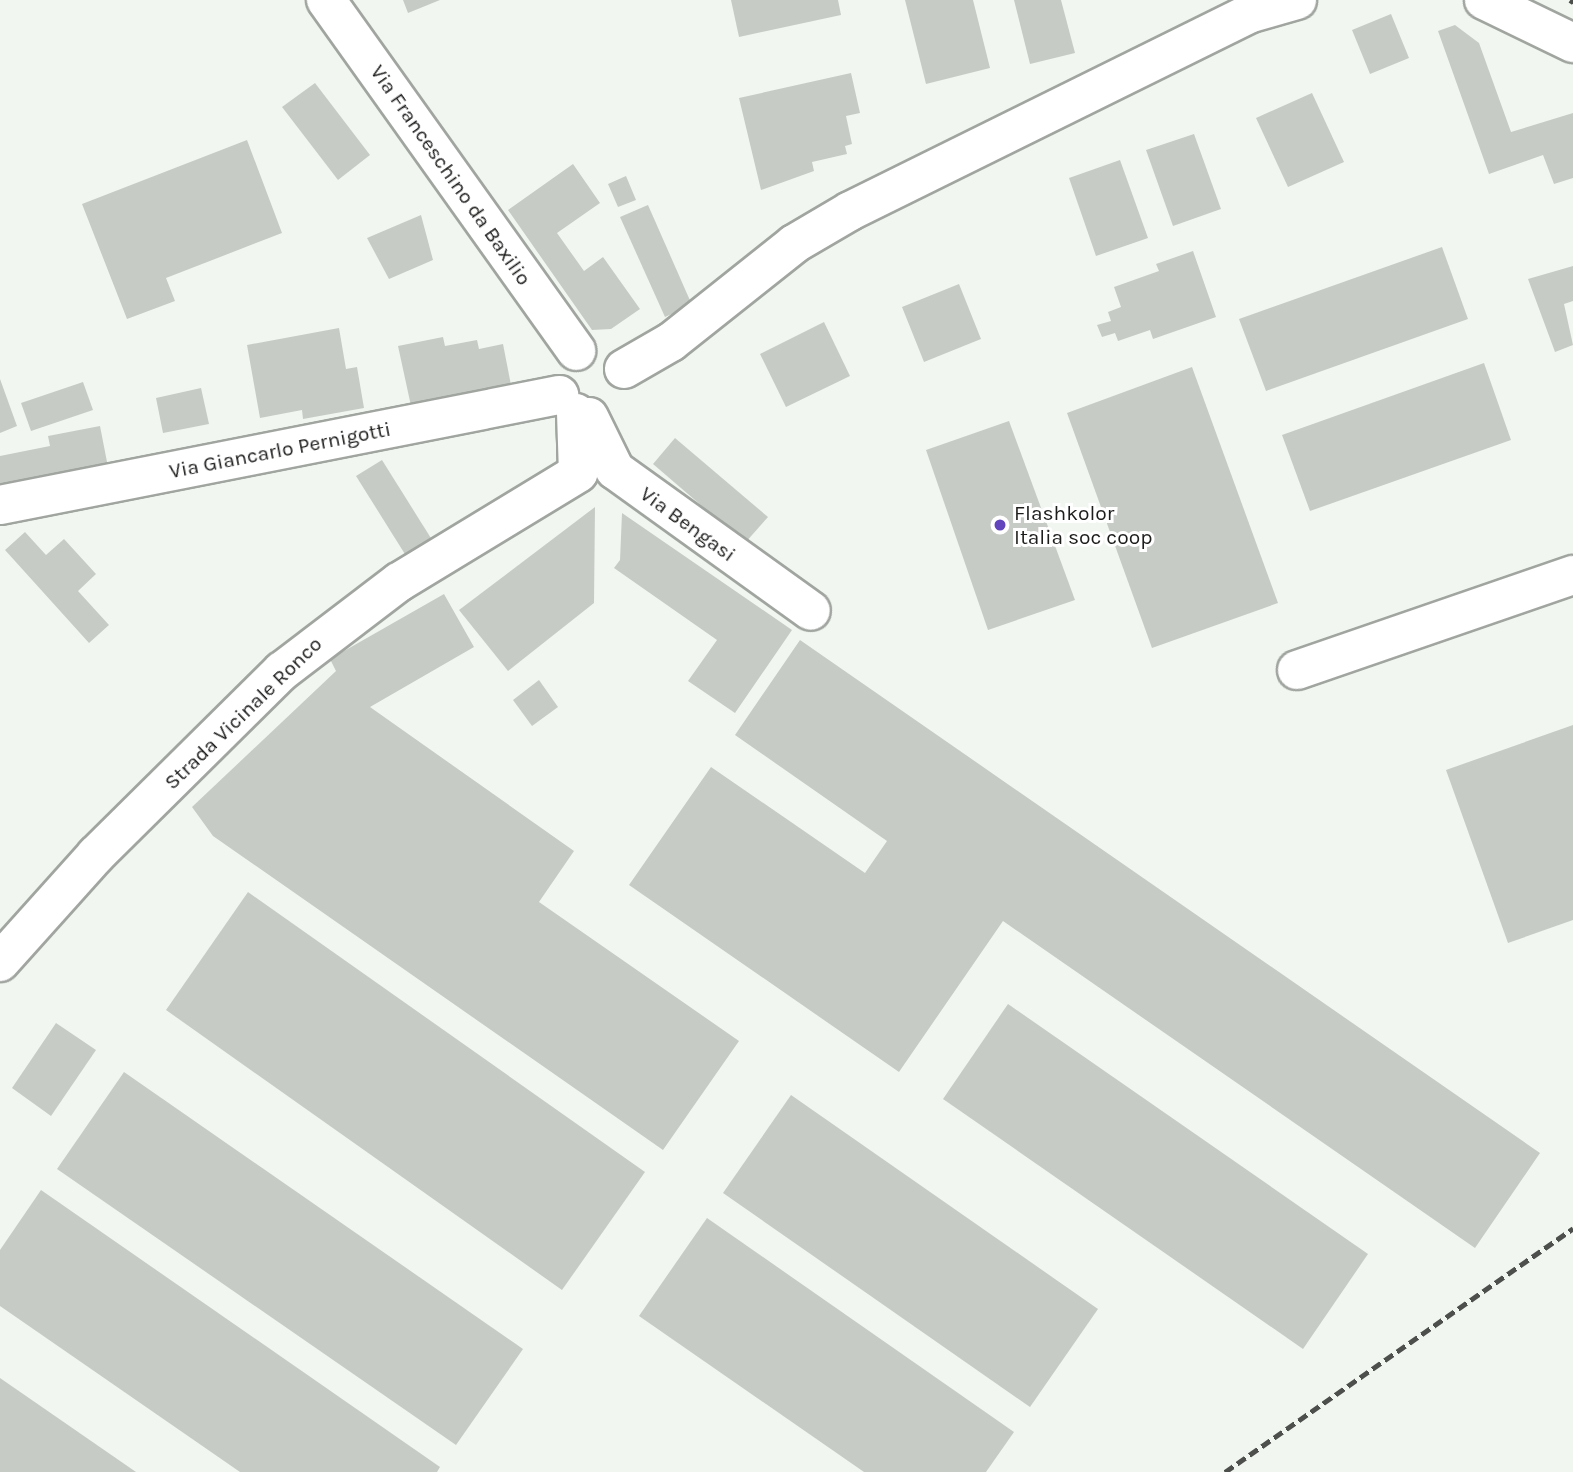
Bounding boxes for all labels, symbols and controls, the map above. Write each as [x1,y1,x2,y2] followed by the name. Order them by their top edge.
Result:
[365,60,537,290] street label: Via Franceschino da Baxilio
[167,416,393,484] street label: Via Giancarlo Pernigotti
[635,481,741,567] street label: Via Bengasi
[1014,500,1152,550] place label: Flashkolor Italia soc coop
[992,517,1008,533] marker: Flashkolor Italia soc coop
[159,631,327,795] street label: Strada Vicinale Ronco

